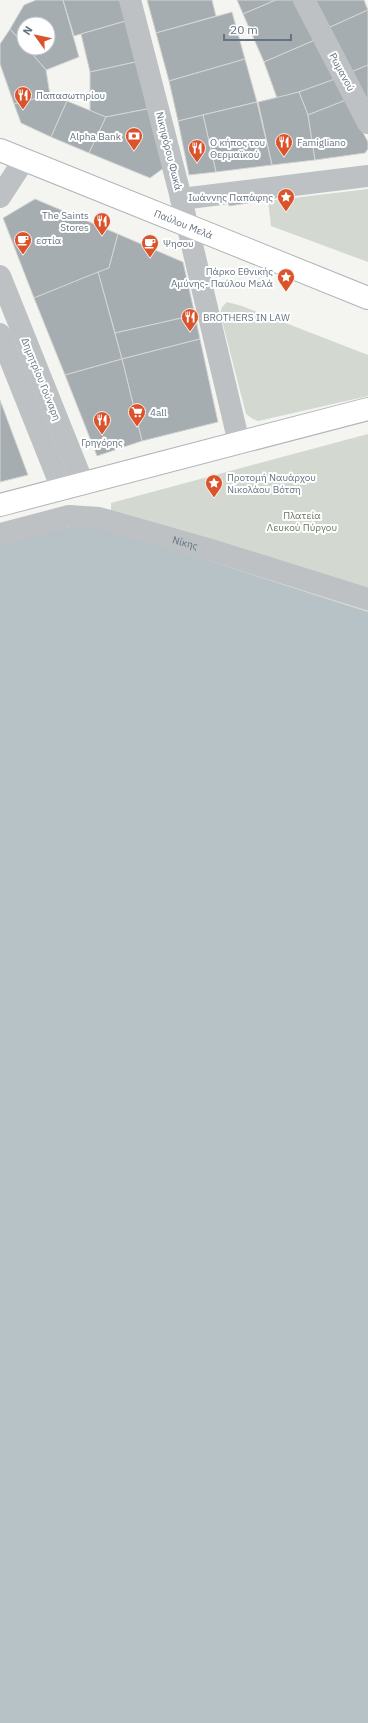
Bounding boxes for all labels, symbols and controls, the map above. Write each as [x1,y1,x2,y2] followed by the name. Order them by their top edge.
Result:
[16,16,56,56] north arrow
[224,16,291,42] scale bar
[230,22,258,37] text: 20 m
[20,23,36,38] text: N
[326,51,358,93] street label: Ρωμανού
[13,85,33,110] restaurant icon: Παπασωτηρίου
[36,89,105,102] place label: Παπασωτηρίου
[153,110,185,192] street label: Νικηφόρου Φωκά
[124,126,144,151] bank icon: Alpha Bank
[70,130,122,143] place label: Alpha Bank
[274,132,294,157] restaurant icon: Famigliano
[210,136,265,161] place label: Ο κήπος του Θερμαϊκού
[297,136,346,149] place label: Famigliano
[187,138,207,163] restaurant icon: Ο κήπος του Θερμαϊκού
[276,187,296,212] place icon: Ιωάννης Παπάφης
[188,191,273,204] place label: Ιωάννης Παπάφης
[152,206,216,242] street label: Παύλου Μελά
[42,209,89,234] place label: The Saints Stores
[92,211,112,236] restaurant icon: The Saints Stores
[13,230,33,255] cafe icon: εστία
[140,233,160,258] cafe icon: Ψησου
[36,234,62,247] place label: εστία
[163,237,194,250] place label: Ψησου
[171,265,274,290] place label: Πάρκο Εθνικής Αμύνης- Παύλου Μελά
[276,267,296,292] place icon: Πάρκο Εθνικής Αμύνης- Παύλου Μελά
[180,307,200,332] restaurant icon: BROTHERS IN LAW
[203,311,290,324] place label: BROTHERS IN LAW
[18,336,64,422] street label: Δημητρίου Γούναρη
[127,402,147,427] supermarket icon: 4all
[150,406,167,419] place label: 4all
[92,410,112,435] restaurant icon: Γρηγόρης
[81,436,123,449] place label: Γρηγόρης
[227,471,316,496] place label: Προτομή Ναυάρχου Νικολάου Βότση
[204,473,224,498] place icon: Προτομή Ναυάρχου Νικολάου Βότση
[267,509,337,534] park label: Πλατεία Λευκού Πύργου
[171,533,200,552] street label: Νίκης

